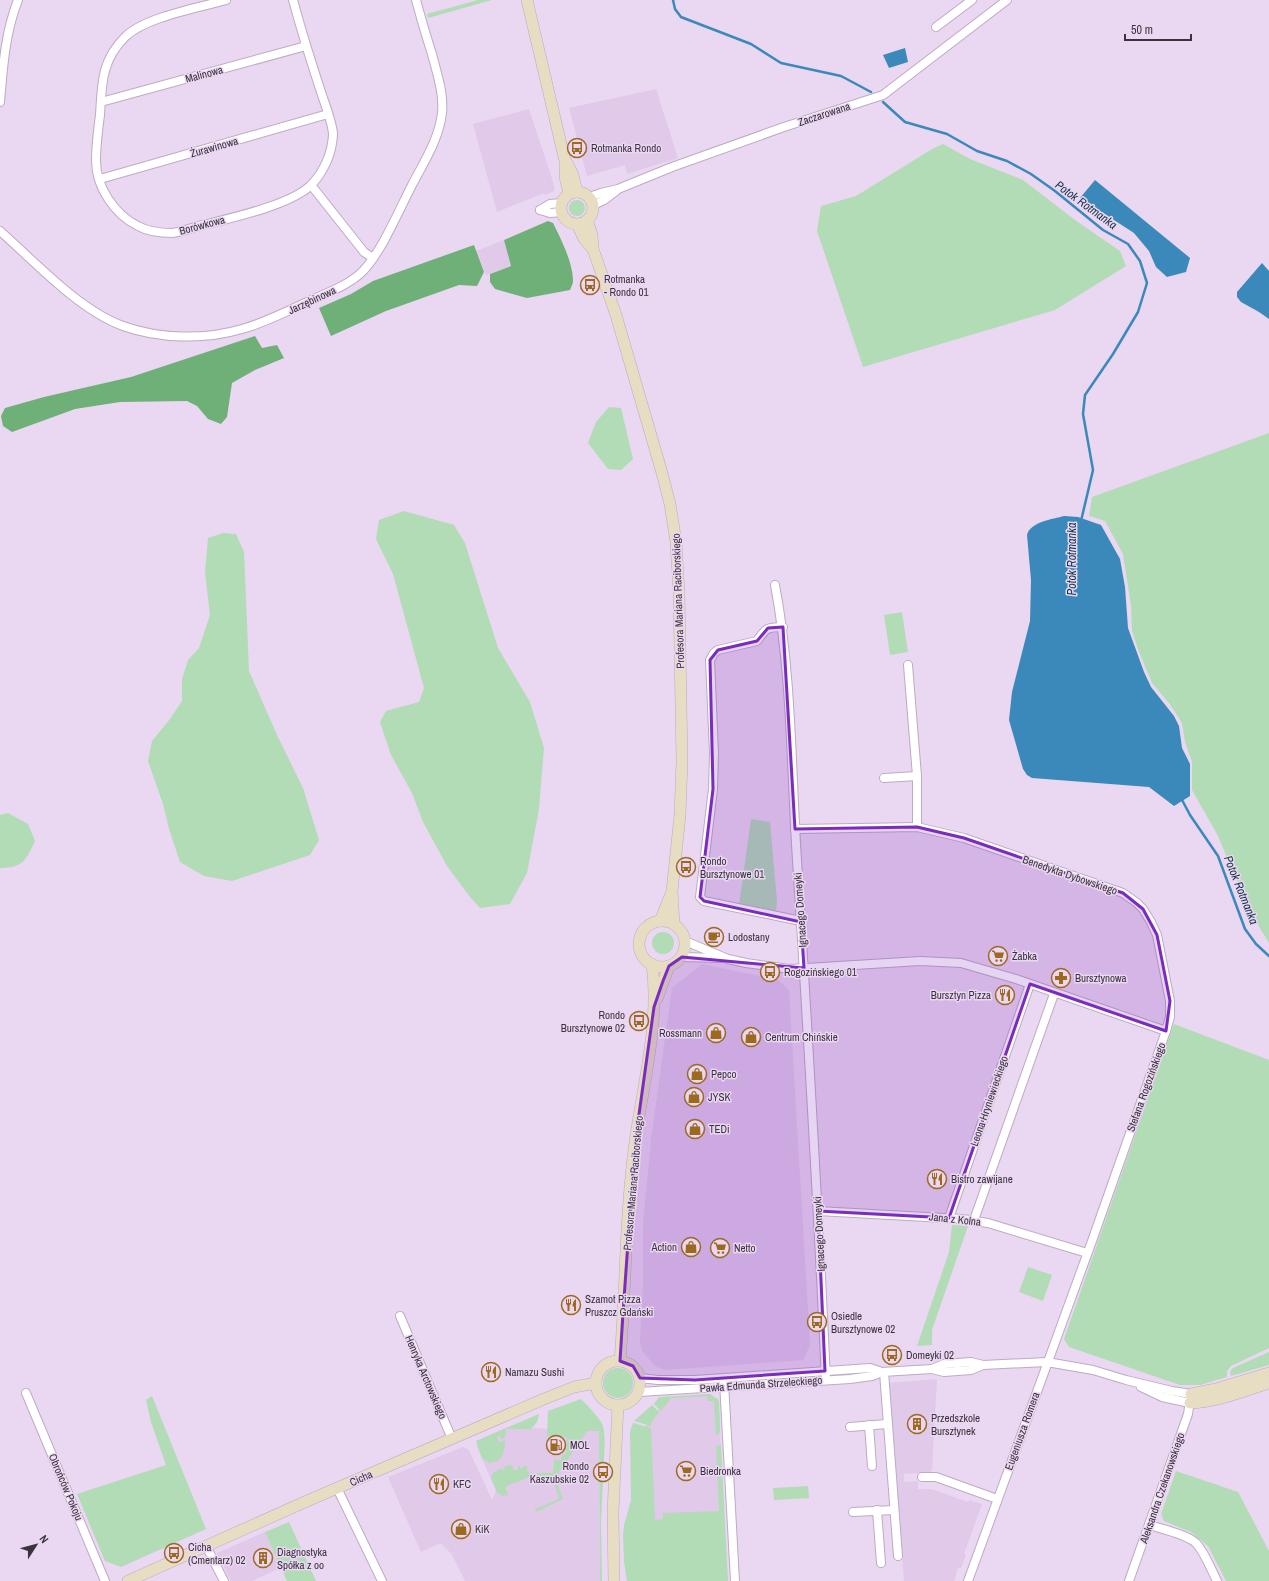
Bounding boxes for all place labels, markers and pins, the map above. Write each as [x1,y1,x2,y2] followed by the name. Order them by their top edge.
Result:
[566,137,588,159] bus stop icon: Rotmanka Rondo
[591,141,661,155] place label: Rotmanka Rondo
[604,272,649,299] place label: Rotmanka - Rondo 01
[579,274,601,296] bus stop icon: Rotmanka - Rondo 01
[700,854,764,881] place label: Rondo Bursztynowe 01
[675,856,697,878] bus stop icon: Rondo Bursztynowe 01
[703,926,725,948] cafe icon: Lodostany
[728,930,770,944] place label: Lodostany
[987,945,1009,967] supermarket icon: Żabka
[1012,949,1037,963] place label: Żabka
[759,961,781,983] bus stop icon: Rogozińskiego 01
[784,965,857,979] place label: Rogozińskiego 01
[1050,967,1072,989] pharmacy icon: Bursztynowa
[1075,971,1127,985] place label: Bursztynowa
[994,984,1016,1006] restaurant icon: Bursztyn Pizza
[931,988,991,1002] place label: Bursztyn Pizza
[561,1008,625,1035] place label: Rondo Bursztynowe 02
[628,1010,650,1032] bus stop icon: Rondo Bursztynowe 02
[705,1022,727,1044] shop icon: Rossmann
[659,1026,702,1040] place label: Rossmann
[740,1026,762,1048] shop icon: Centrum Chińskie
[765,1030,838,1044] place label: Centrum Chińskie
[686,1063,708,1085] shop icon: Pepco
[711,1067,737,1081] place label: Pepco
[683,1086,705,1108] shop icon: JYSK
[708,1090,731,1104] place label: JYSK
[684,1118,706,1140] shop icon: TEDi
[709,1122,730,1136] place label: TEDi
[926,1168,948,1190] restaurant icon: Bistro zawijane
[951,1172,1013,1186] place label: Bistro zawijane
[680,1236,702,1258] shop icon: Action
[709,1237,731,1259] supermarket icon: Netto
[650,1240,677,1254] place label: Action
[734,1241,756,1255] place label: Netto
[585,1292,653,1319] place label: Szamot Pizza Pruszcz Gdański
[560,1294,582,1316] restaurant icon: Szamot Pizza Pruszcz Gdański
[831,1309,895,1336] place label: Osiedle Bursztynowe 02
[806,1311,828,1333] bus stop icon: Osiedle Bursztynowe 02
[881,1344,903,1366] bus stop icon: Domeyki 02
[906,1348,954,1362] place label: Domeyki 02
[480,1361,502,1383] restaurant icon: Namazu Sushi
[505,1365,564,1379] place label: Namazu Sushi
[931,1411,980,1438] place label: Przedszkole Bursztynek
[906,1413,928,1435] building icon: Przedszkole Bursztynek
[545,1434,567,1456] fuel station icon: MOL
[570,1438,590,1452] place label: MOL
[530,1459,589,1486] place label: Rondo Kaszubskie 02
[675,1460,697,1482] supermarket icon: Biedronka
[592,1461,614,1483] bus stop icon: Rondo Kaszubskie 02
[700,1464,741,1478] place label: Biedronka
[428,1473,450,1495] restaurant icon: KFC
[453,1477,472,1491] place label: KFC
[450,1518,472,1540] shop icon: KiK
[475,1522,490,1536] place label: KiK
[188,1540,246,1567] place label: Cicha (Cmentarz) 02
[163,1542,185,1564] bus stop icon: Cicha (Cmentarz) 02
[277,1545,327,1572] place label: Diagnostyka Spółka z oo
[252,1547,274,1569] building icon: Diagnostyka Spółka z oo

